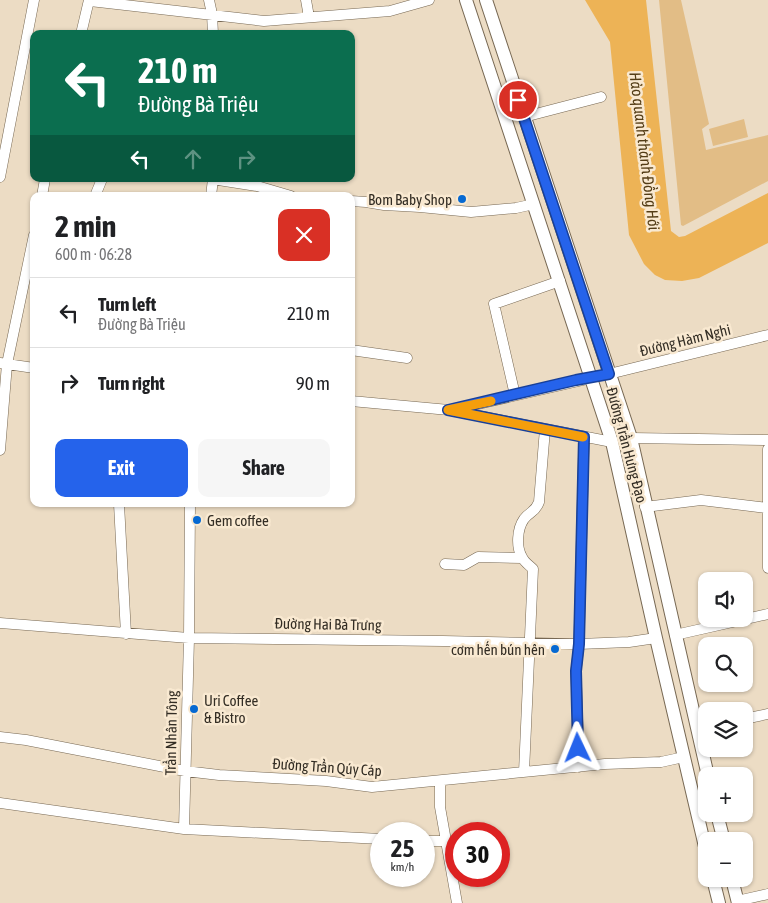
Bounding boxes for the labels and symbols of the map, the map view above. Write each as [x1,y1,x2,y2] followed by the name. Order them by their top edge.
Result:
[625,71,665,231] water label: Hào quanh thành Đồng Hới
[497,79,539,121] pin
[368,191,452,208] place label: Bom Baby Shop
[456,193,468,205] marker: Bom Baby Shop
[638,320,732,360] street label: Đường Hàm Nghi
[603,385,651,505] street label: Đường Trần Hưng Đạo
[207,512,269,529] place label: Gem coffee
[191,514,203,526] marker: Gem coffee
[274,615,382,633] street label: Đường Hai Bà Trưng
[451,641,545,658] place label: cơm hến bún hên
[549,643,561,655] marker: cơm hến bún hên
[162,690,180,776] street label: Trần Nhân Tông
[204,692,258,726] place label: Uri Coffee & Bistro
[188,703,200,715] marker: Uri Coffee & Bistro
[551,721,603,773] position arrow
[272,755,382,779] street label: Đường Trần Qúy Cáp
[445,822,510,887] speed limit sign: 30

